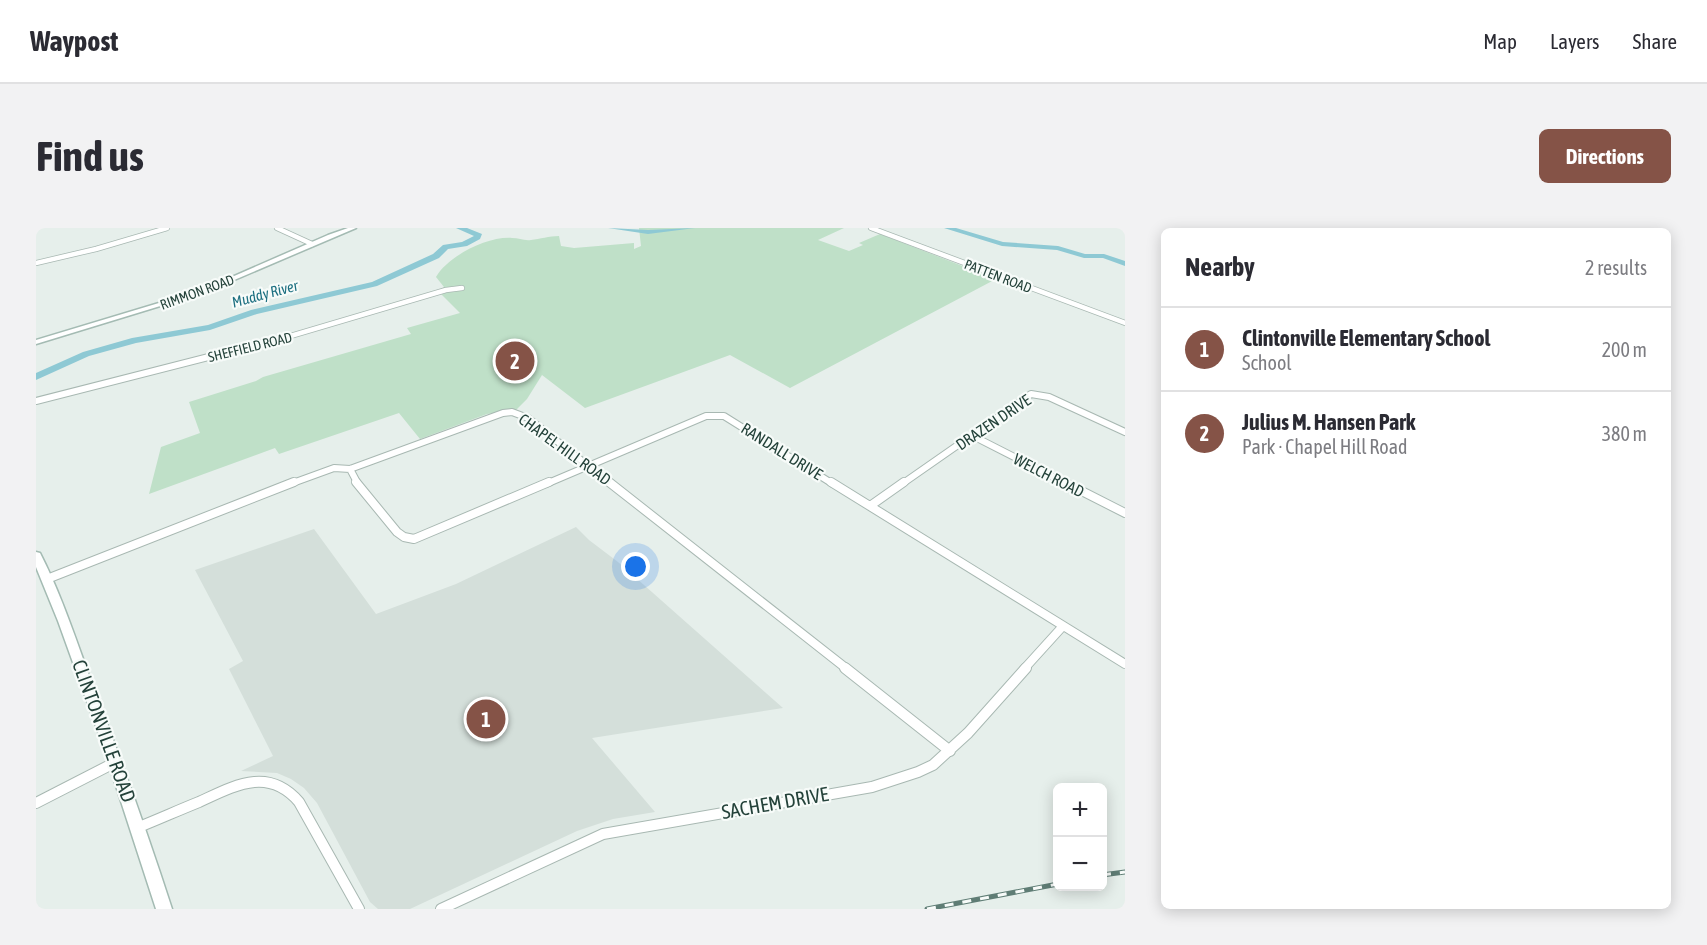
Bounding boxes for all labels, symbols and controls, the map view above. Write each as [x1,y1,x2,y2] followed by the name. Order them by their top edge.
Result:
[30,25,118,57] text: Waypost
[1483,29,1517,53] text: Map
[1550,29,1600,53] text: Layers
[1633,29,1677,53] text: Share
[1539,129,1671,183] button: Directions
[36,132,144,180] text: Find us
[1185,252,1255,282] text: Nearby
[962,256,1034,296] street label: PATTEN ROAD
[1585,256,1647,279] text: 2 results
[158,271,236,313] street label: RIMMON ROAD
[230,276,300,311] water label: Muddy River
[1242,325,1490,351] text: Clintonville Elementary School
[206,329,294,365] street label: SHEFFIELD ROAD
[496,338,534,384] pin: 2
[1200,338,1209,361] text: 1
[1602,338,1647,361] text: 200 m
[1242,351,1292,374] text: School
[952,390,1034,454] street label: DRAZEN DRIVE
[1242,409,1416,435] text: Julius M. Hansen Park
[515,410,615,488] street label: CHAPEL HILL ROAD
[738,419,826,483] street label: RANDALL DRIVE
[1200,422,1209,445] text: 2
[1602,422,1647,445] text: 380 m
[1242,435,1408,458] text: Park · Chapel Hill Road
[1011,450,1087,501] street label: WELCH ROAD
[621,552,650,581] your location
[68,657,141,805] street label: CLINTONVILLE ROAD
[466,696,506,742] pin: 1
[720,782,831,823] street label: SACHEM DRIVE
[1053,783,1107,891] map controls
[1053,783,1107,837] button: +
[1053,837,1107,891] button: −

